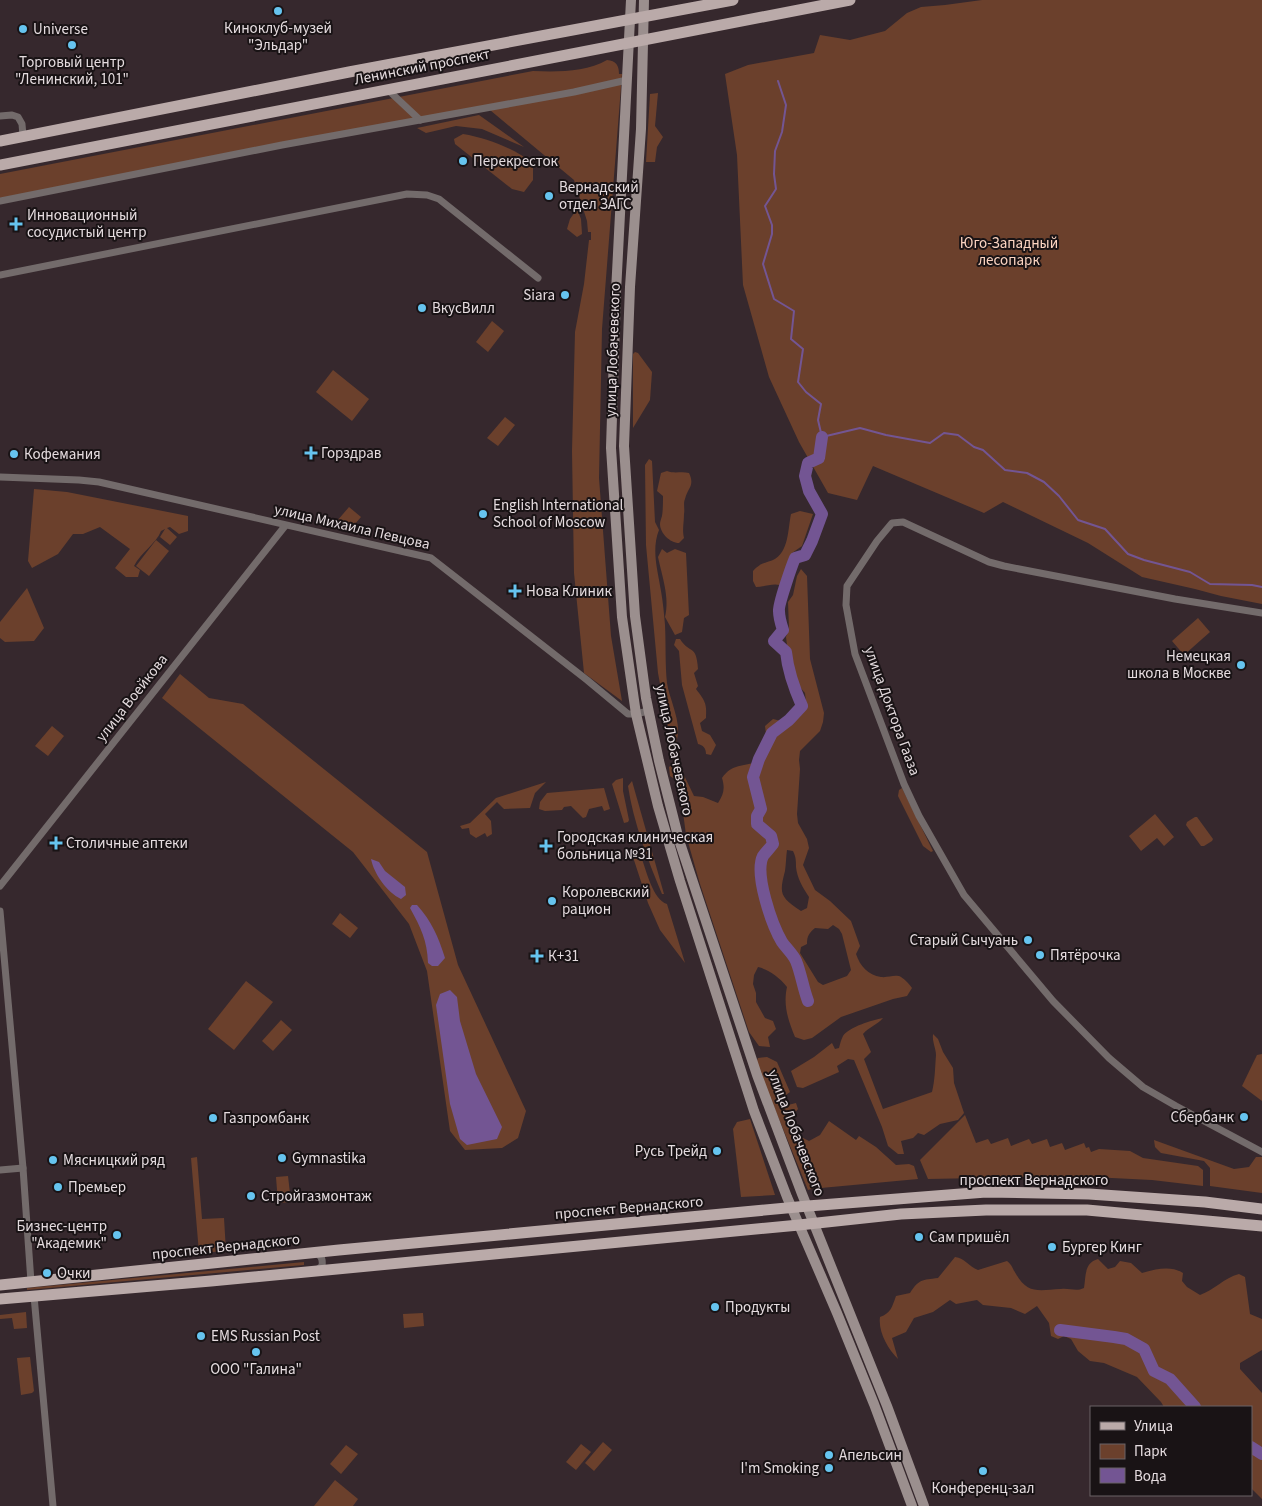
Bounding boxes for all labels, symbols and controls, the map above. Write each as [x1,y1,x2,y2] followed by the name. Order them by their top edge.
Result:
[272,5,284,17] marker: Киноклуб-музей "Эльдар"
[224,18,332,56] place label: Киноклуб-музей "Эльдар"
[33,19,88,40] place label: Universe
[17,23,29,35] marker: Universe
[66,39,78,51] marker: Торговый центр "Ленинский, 101"
[352,44,492,90] street label: Ленинский проспект
[15,52,129,90] place label: Торговый центр "Ленинский, 101"
[473,151,559,172] place label: Перекресток
[457,155,469,167] marker: Перекресток
[559,177,639,215] place label: Вернадский отдел ЗАГС
[543,190,555,202] marker: Вернадский отдел ЗАГС
[27,205,147,243] place label: Инновационный сосудистый центр
[9,217,23,231] marker: Инновационный сосудистый центр
[960,233,1058,271] park label: Юго-Западный лесопарк
[600,283,626,417] street label: улица Лобачевского
[523,285,555,306] place label: Siara
[559,289,571,301] marker: Siara
[432,298,495,319] place label: ВкусВилл
[416,302,428,314] marker: ВкусВилл
[321,443,382,464] place label: Горздрав
[24,444,101,465] place label: Кофемания
[305,447,317,459] marker: Горздрав
[8,448,20,460] marker: Кофемания
[493,495,624,533] place label: English International School of Moscow
[272,499,432,555] street label: улица Михаила Певцова
[477,508,489,520] marker: English International School of Moscow
[526,581,612,602] place label: Нова Клиник
[508,584,522,598] marker: Нова Клиник
[859,643,925,779] street label: улица Доктора Гааза
[1127,646,1231,684] place label: Немецкая школа в Москве
[91,650,173,746] street label: улица Воейкова
[1235,659,1247,671] marker: Немецкая школа в Москве
[650,682,698,818] street label: улица Лобачевского
[557,827,713,865] place label: Городская клиническая больница №31
[66,833,188,854] place label: Столичные аптеки
[50,837,62,849] marker: Столичные аптеки
[539,839,553,853] marker: Городская клиническая больница №31
[562,882,649,920] place label: Королевский рацион
[546,895,558,907] marker: Королевский рацион
[909,930,1018,951] place label: Старый Сычуань
[1022,934,1034,946] marker: Старый Сычуань
[1050,945,1121,966] place label: Пятёрочка
[548,946,579,967] place label: К+31
[530,949,544,963] marker: К+31
[1034,949,1046,961] marker: Пятёрочка
[762,1067,830,1199] street label: улица Лобачевского
[1170,1107,1235,1128] place label: Сбербанк
[223,1108,310,1129] place label: Газпромбанк
[1238,1111,1250,1123] marker: Сбербанк
[207,1112,219,1124] marker: Газпромбанк
[635,1141,707,1162] place label: Русь Трейд
[711,1145,723,1157] marker: Русь Трейд
[292,1148,366,1169] place label: Gymnastika
[63,1150,165,1171] place label: Мясницкий ряд
[276,1152,288,1164] marker: Gymnastika
[47,1154,59,1166] marker: Мясницкий ряд
[960,1170,1108,1191] street label: проспект Вернадского
[68,1177,126,1198] place label: Премьер
[52,1181,64,1193] marker: Премьер
[261,1186,372,1207] place label: Стройгазмонтаж
[245,1190,257,1202] marker: Стройгазмонтаж
[554,1191,704,1225] street label: проспект Вернадского
[16,1216,107,1254] place label: Бизнес-центр "Академик"
[929,1227,1009,1248] place label: Сам пришёл
[111,1229,123,1241] marker: Бизнес-центр "Академик"
[151,1229,301,1265] street label: проспект Вернадского
[913,1231,925,1243] marker: Сам пришёл
[1062,1237,1142,1258] place label: Бургер Кинг
[1046,1241,1058,1253] marker: Бургер Кинг
[57,1263,91,1284] place label: Очки
[41,1267,53,1279] marker: Очки
[725,1297,790,1318] place label: Продукты
[709,1301,721,1313] marker: Продукты
[211,1326,320,1347] place label: EMS Russian Post
[195,1330,207,1342] marker: EMS Russian Post
[250,1346,262,1358] marker: ООО "Галина"
[210,1359,302,1380] place label: ООО "Галина"
[1090,1406,1252,1496] legend
[1134,1416,1173,1437] text: Улица
[1134,1441,1168,1462] text: Парк
[839,1445,902,1466] place label: Апельсин
[823,1449,835,1461] marker: Апельсин
[740,1458,819,1479] place label: I'm Smoking
[823,1462,835,1474] marker: I'm Smoking
[977,1465,989,1477] marker: Конференц-зал
[1134,1466,1167,1487] text: Вода
[932,1478,1034,1499] place label: Конференц-зал

